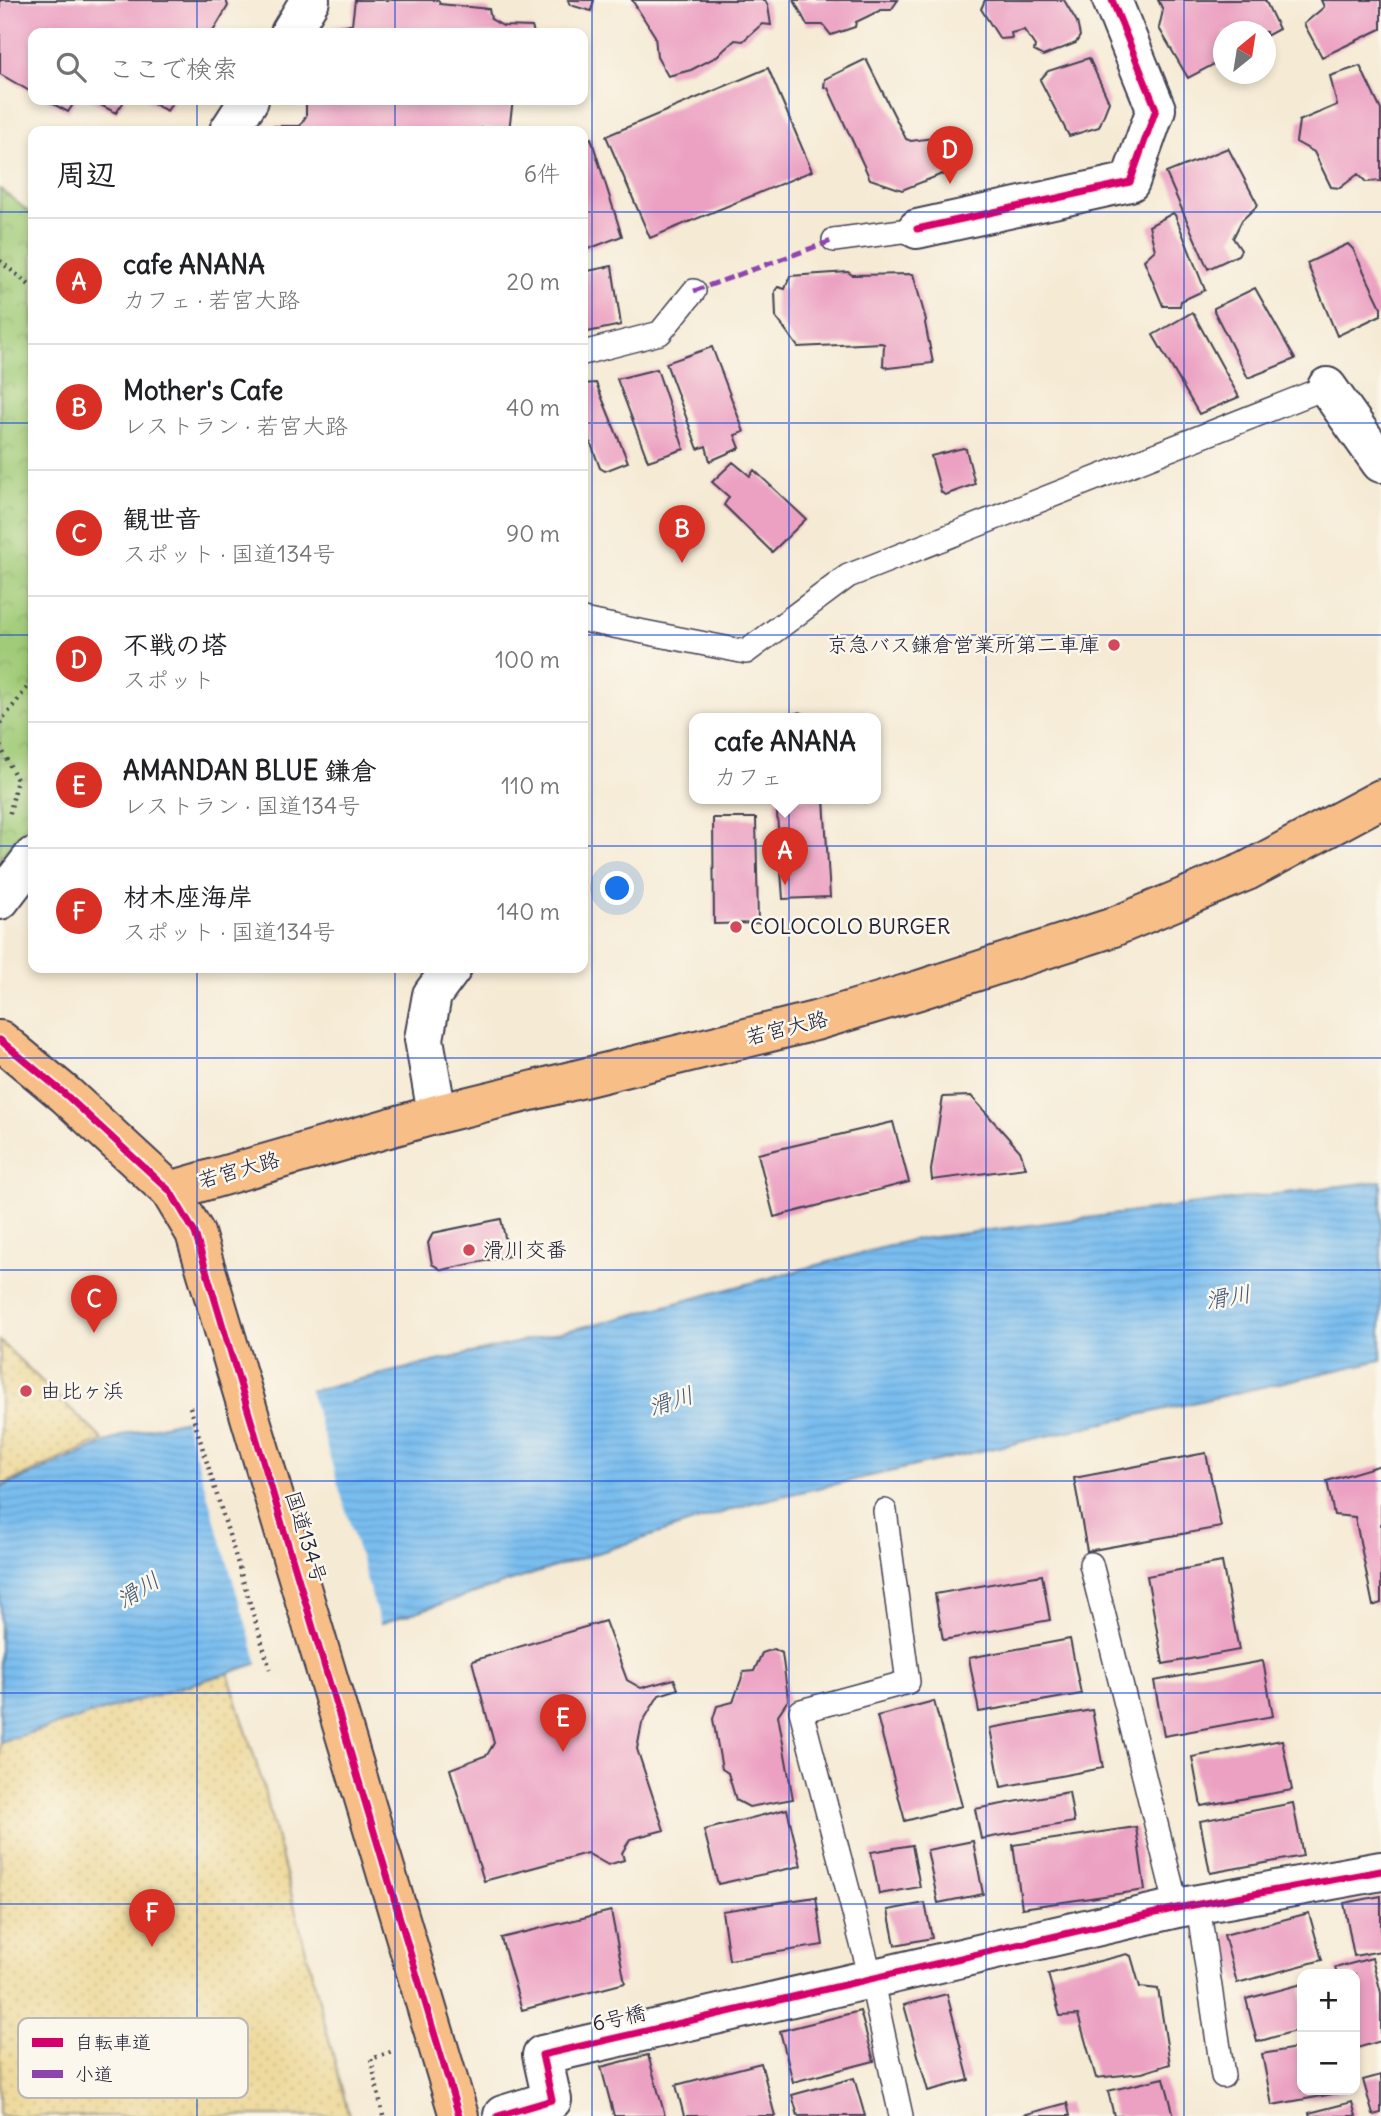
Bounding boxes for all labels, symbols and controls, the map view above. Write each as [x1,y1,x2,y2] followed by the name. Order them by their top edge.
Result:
[1213,21,1276,84] north arrow
[28,28,588,105] search box
[52,48,90,86] icon: search
[108,52,238,85] text: ここで検索
[927,126,973,184] pin: D
[56,155,116,193] text: 周辺
[524,159,560,188] text: 6件
[123,248,265,281] text: cafe ANANA
[72,267,86,296] text: A
[507,267,560,296] text: 20 m
[123,285,300,314] text: カフェ · 若宮大路
[123,374,283,407] text: Mother's Cafe
[71,393,87,422] text: B
[506,393,560,422] text: 40 m
[123,411,348,440] text: レストラン · 若宮大路
[123,502,201,535] text: 観世音
[659,505,705,563] pin: B
[71,519,87,548] text: C
[506,519,560,548] text: 90 m
[123,539,336,568] text: スポット · 国道134号
[123,628,227,661] text: 不戦の塔
[827,631,1100,658] place label: 京急バス鎌倉営業所第二車庫
[1106,637,1122,653] marker: 京急バス鎌倉営業所第二車庫
[71,645,87,674] text: D
[495,645,560,674] text: 100 m
[123,665,215,694] text: スポット
[689,713,881,804] popup
[714,725,856,758] text: cafe ANANA
[123,754,376,787] text: AMANDAN BLUE 鎌倉
[714,762,783,791] text: カフェ
[72,771,86,800] text: E
[501,771,560,800] text: 110 m
[123,791,360,820] text: レストラン · 国道134号
[762,827,808,885] pin: A
[600,871,634,905] your location
[123,880,253,913] text: 材木座海岸
[72,897,86,926] text: F
[497,897,560,926] text: 140 m
[750,913,950,940] place label: COLOCOLO BURGER
[123,917,336,946] text: スポット · 国道134号
[728,919,744,935] marker: COLOCOLO BURGER
[743,1004,831,1051] street label: 若宮大路
[195,1145,283,1194] street label: 若宮大路
[483,1236,567,1263] place label: 滑川交番
[461,1242,477,1258] marker: 滑川交番
[71,1275,117,1333] pin: C
[1203,1278,1253,1315] water label: 滑川
[40,1377,124,1404] place label: 由比ヶ浜
[644,1380,697,1421] water label: 滑川
[18,1383,34,1399] marker: 由比ヶ浜
[280,1487,333,1586] street label: 国道134号
[111,1565,165,1614] water label: 滑川
[540,1694,586,1752] pin: E
[129,1889,175,1947] pin: F
[1297,1969,1360,2095] map controls
[1297,1969,1360,2032] button: +
[589,1998,648,2037] street label: 6号橋
[18,2018,248,2098] legend
[75,2030,151,2054] text: 自転車道
[1297,2032,1360,2095] button: −
[75,2062,113,2086] text: 小道

